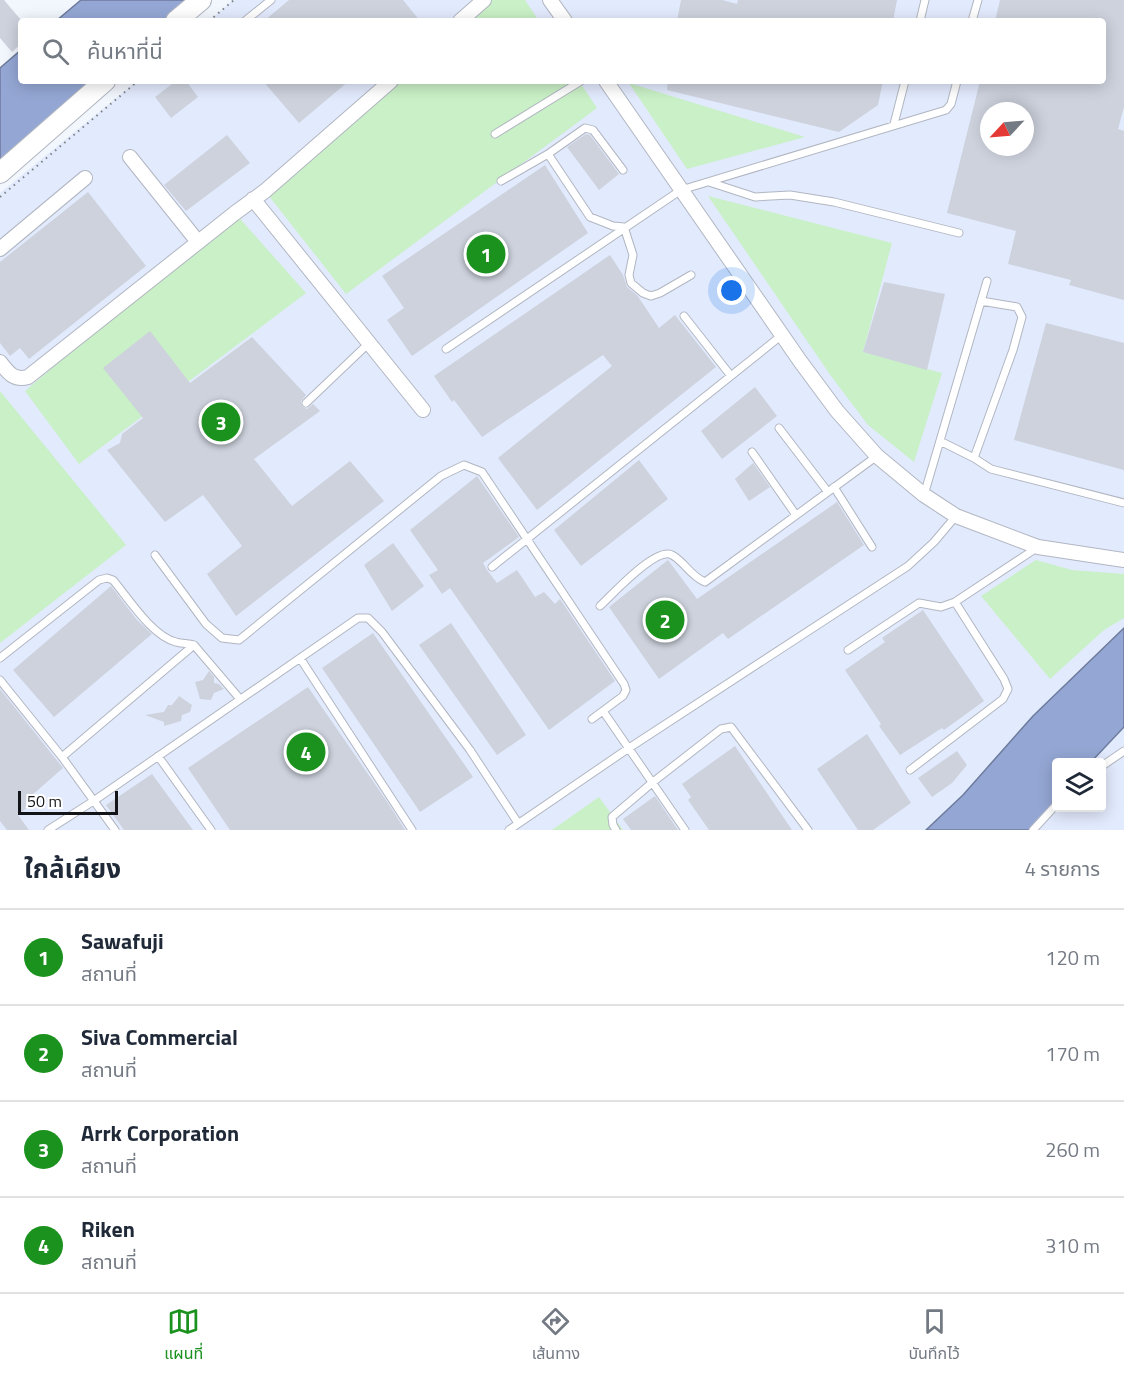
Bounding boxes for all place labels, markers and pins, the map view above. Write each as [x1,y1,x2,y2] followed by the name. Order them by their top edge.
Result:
[466,232,506,276] pin: 1
[202,400,240,444] pin: 3
[646,598,684,642] pin: 2
[286,730,326,774] pin: 4

